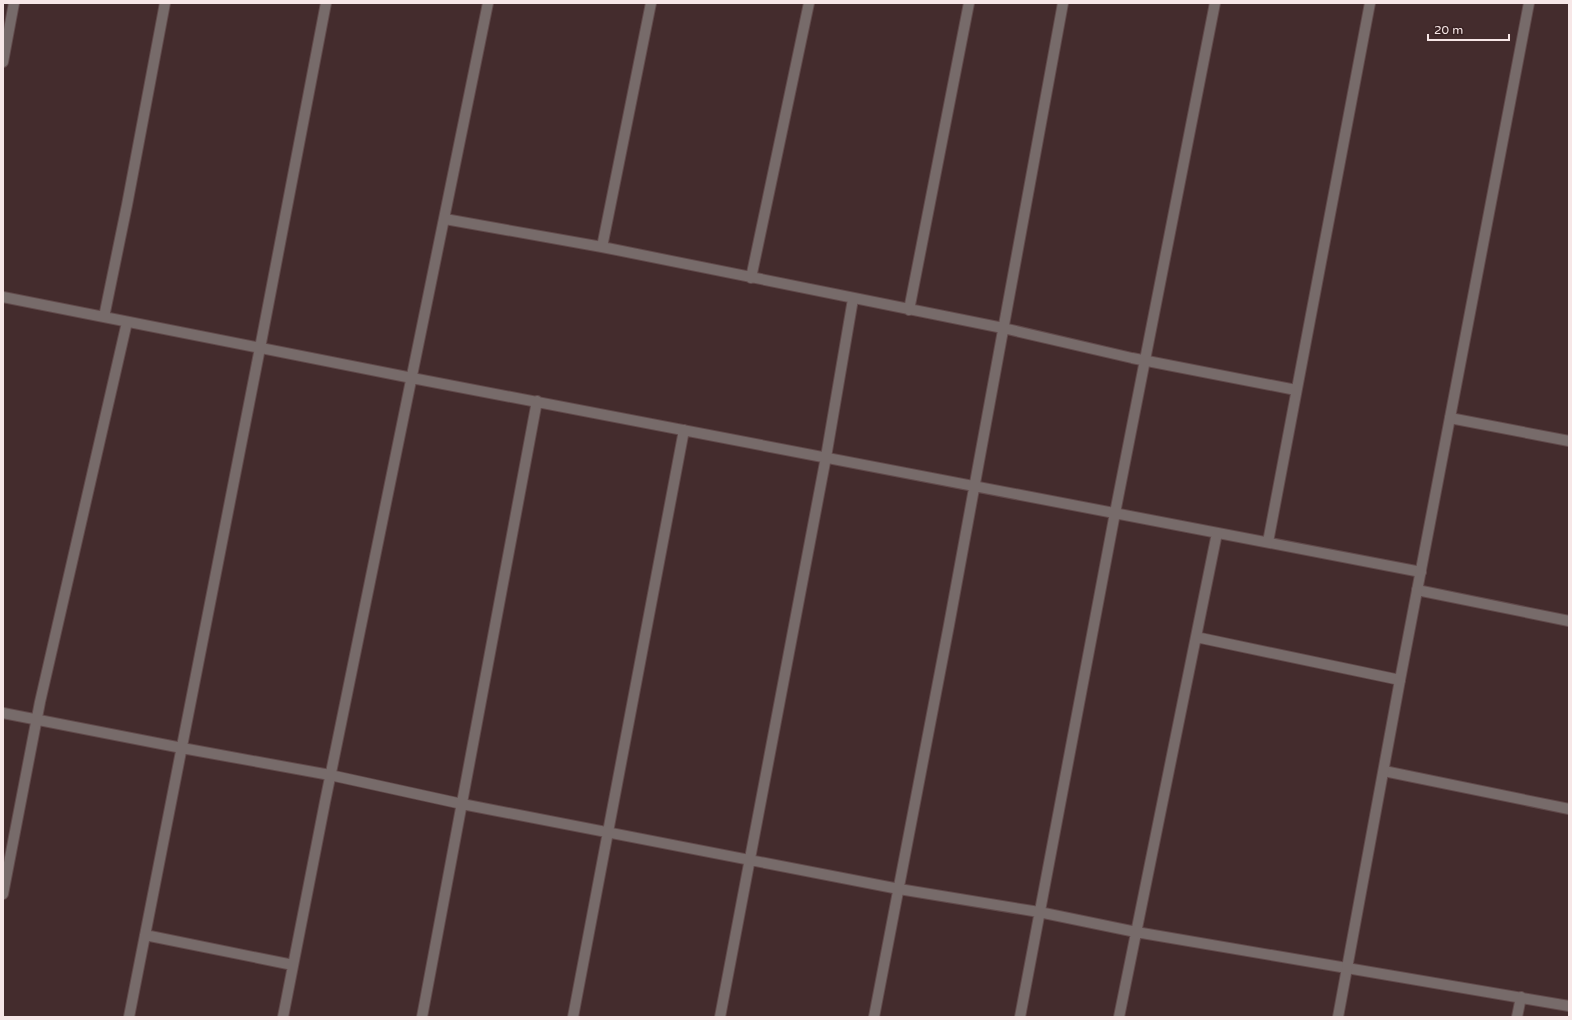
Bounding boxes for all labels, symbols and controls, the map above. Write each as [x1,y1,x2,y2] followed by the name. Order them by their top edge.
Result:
[1428,16,1509,42] scale bar
[1434,23,1463,37] text: 20 m

